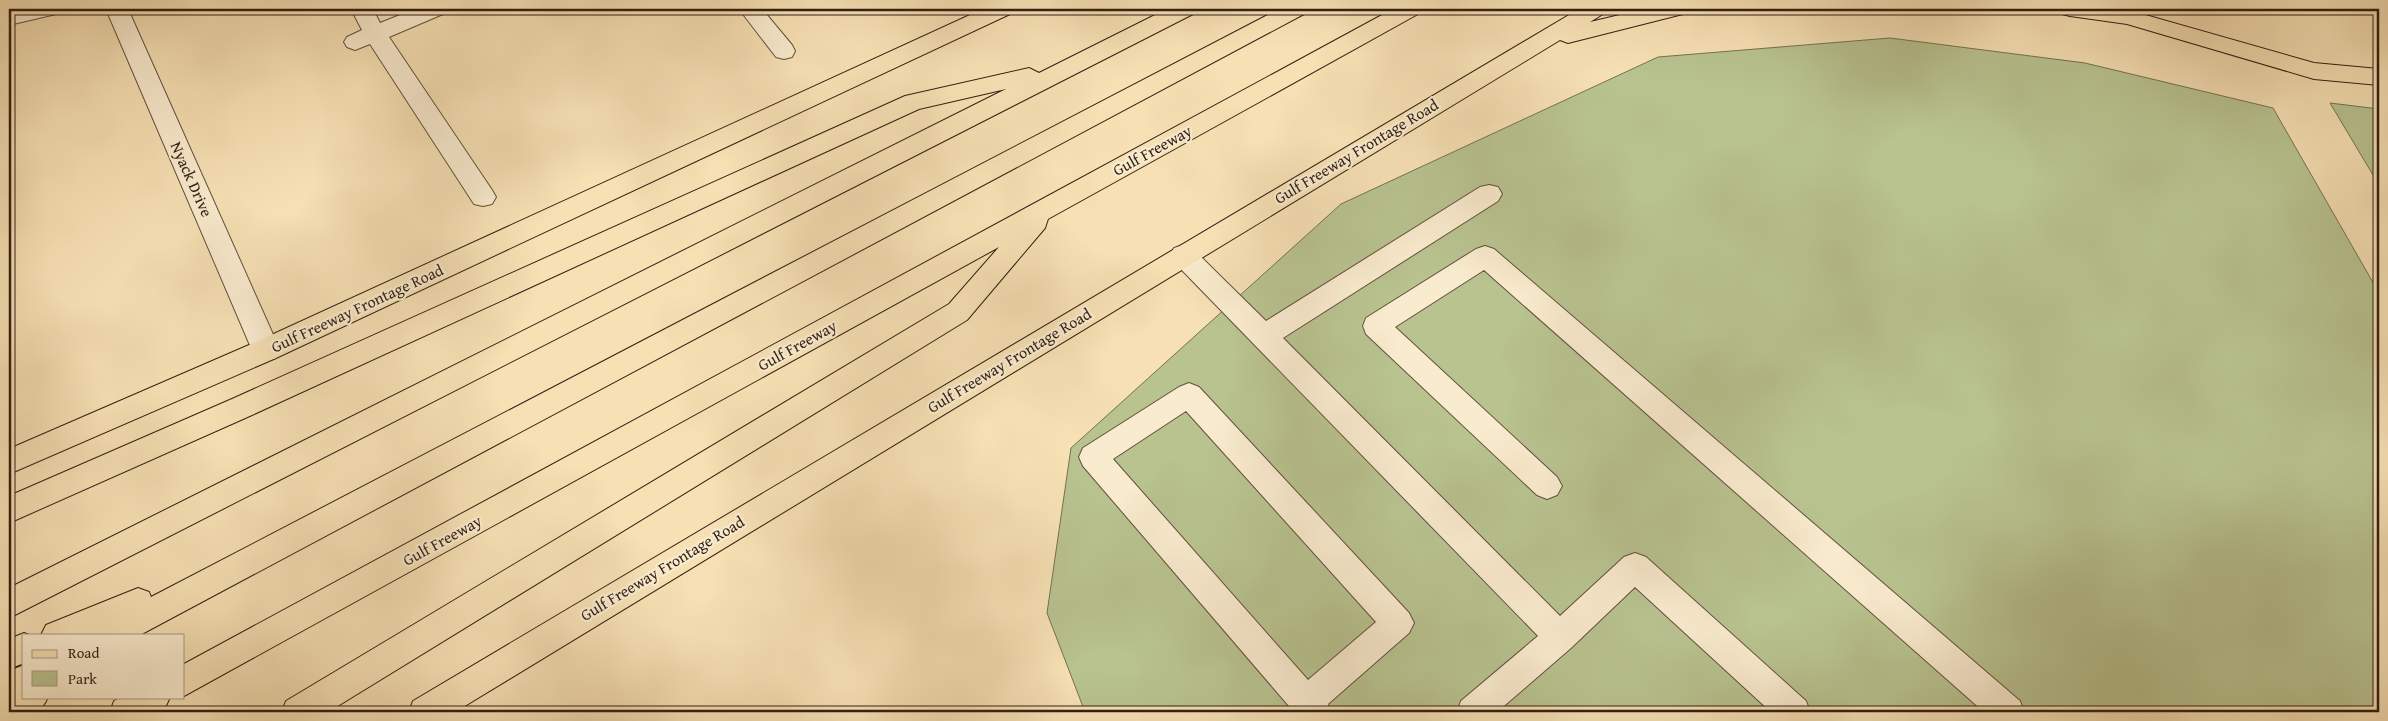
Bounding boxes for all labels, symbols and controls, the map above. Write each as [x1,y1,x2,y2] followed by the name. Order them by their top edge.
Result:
[1269,92,1443,210] street label: Gulf Freeway Frontage Road
[1108,118,1196,182] street label: Gulf Freeway
[165,138,219,220] street label: Nyack Drive
[267,257,447,359] street label: Gulf Freeway Frontage Road
[922,301,1096,419] street label: Gulf Freeway Frontage Road
[753,313,841,377] street label: Gulf Freeway
[398,508,486,572] street label: Gulf Freeway
[575,509,749,627] street label: Gulf Freeway Frontage Road
[22,634,185,698] legend
[68,642,99,663] text: Road
[68,668,97,689] text: Park

